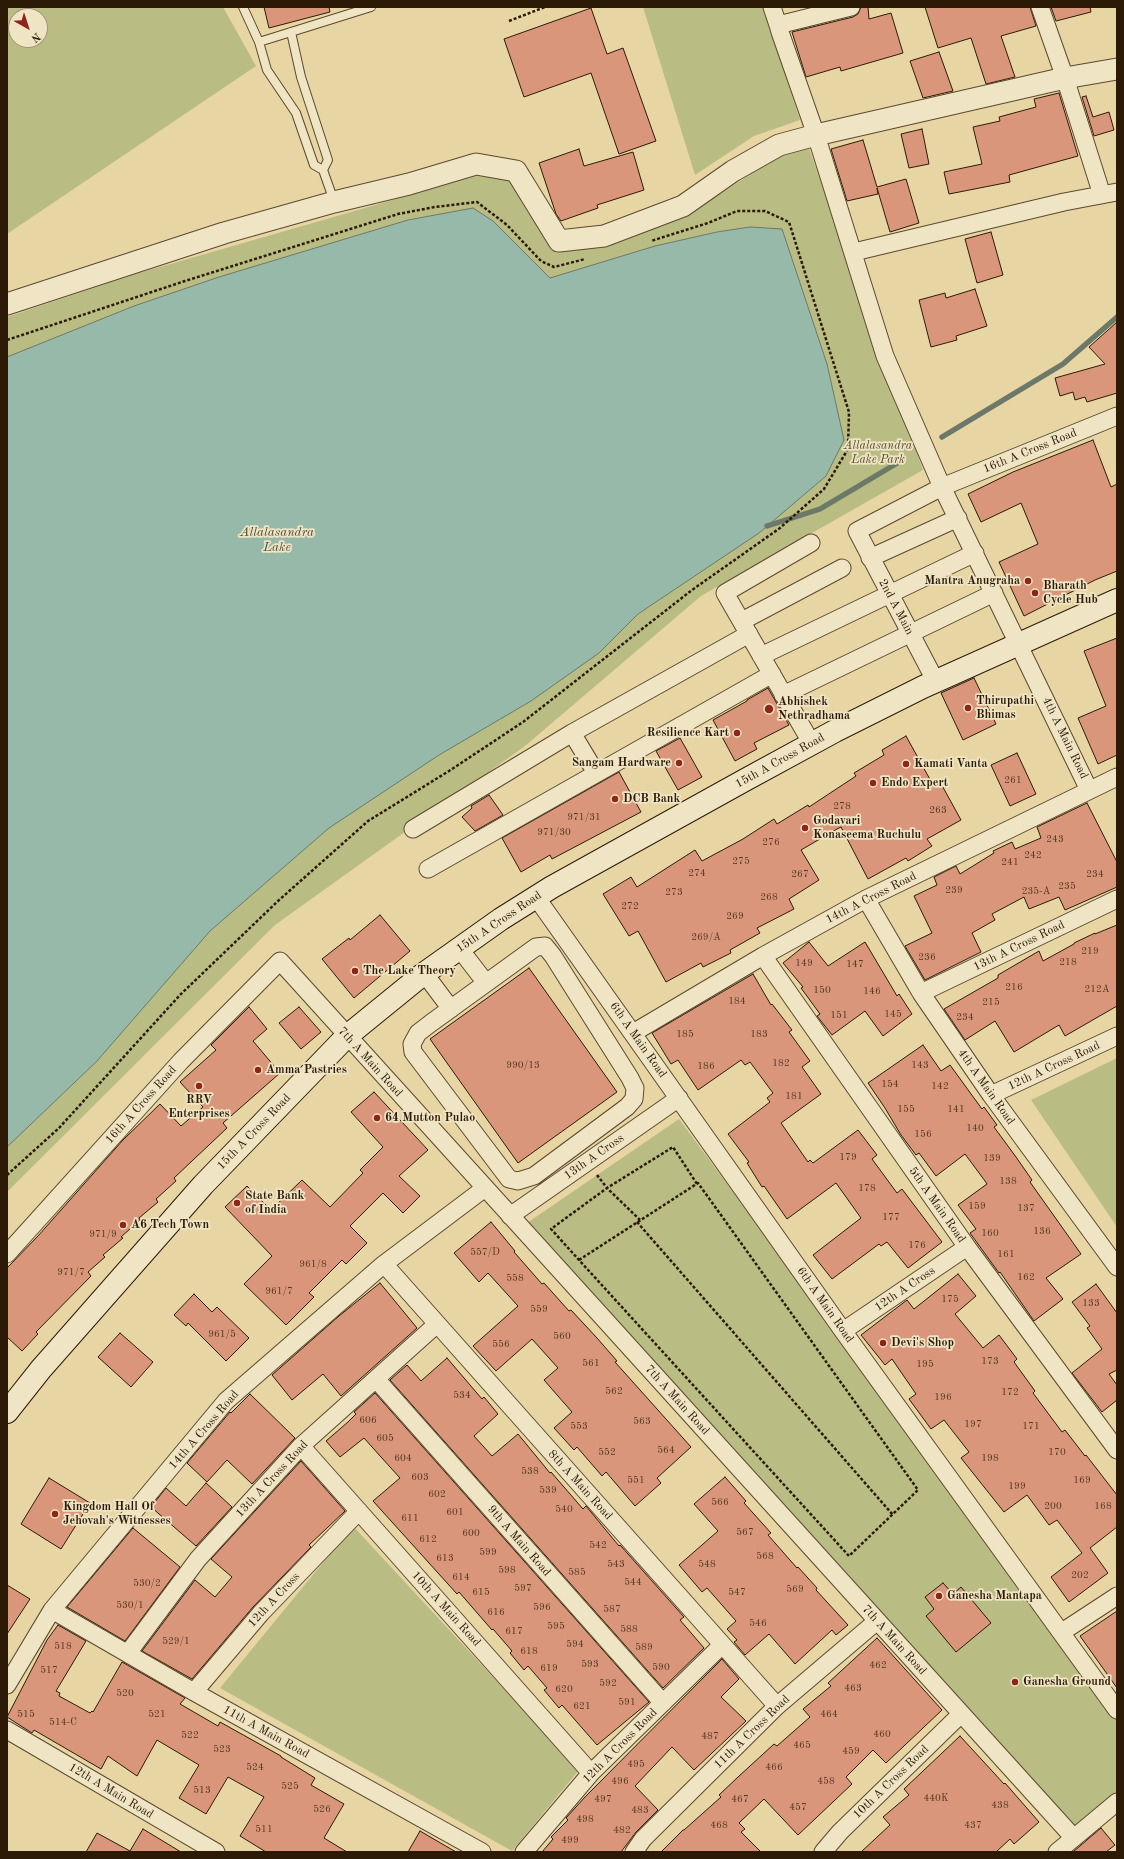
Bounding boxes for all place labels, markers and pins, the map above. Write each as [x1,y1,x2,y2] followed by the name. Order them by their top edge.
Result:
[924,574,1020,588] place label: Mantra Anugraha
[1023,576,1033,586] marker: Mantra Anugraha
[1043,579,1098,607] place label: Bharath Cycle Hub
[1030,588,1040,598] marker: Bharath Cycle Hub
[976,694,1034,722] place label: Thirupathi Bhimas
[778,695,850,723] place label: Abhishek Nethradhama
[763,703,775,715] marker: Abhishek Nethradhama
[963,703,973,713] marker: Thirupathi Bhimas
[647,726,729,740] place label: Resilience Kart
[732,728,742,738] marker: Resilience Kart
[572,756,671,770] place label: Sangam Hardware
[914,757,988,771] place label: Kamati Vanta
[674,758,684,768] marker: Sangam Hardware
[901,759,911,769] marker: Kamati Vanta
[881,776,948,790] place label: Endo Expert
[868,778,878,788] marker: Endo Expert
[623,792,680,806] place label: DCB Bank
[610,794,620,804] marker: DCB Bank
[813,814,921,842] place label: Godavari Konaseema Ruchulu
[800,823,810,833] marker: Godavari Konaseema Ruchulu
[363,964,456,978] place label: The Lake Theory
[350,966,360,976] marker: The Lake Theory
[266,1063,347,1077] place label: Amma Pastries
[253,1065,263,1075] marker: Amma Pastries
[194,1081,204,1091] marker: RRV Enterprises
[168,1093,230,1121] place label: RRV Enterprises
[385,1111,475,1125] place label: 64 Mutton Pulao
[372,1113,382,1123] marker: 64 Mutton Pulao
[245,1189,304,1217] place label: State Bank of India
[232,1198,242,1208] marker: State Bank of India
[131,1218,209,1232] place label: A6 Tech Town
[118,1220,128,1230] marker: A6 Tech Town
[891,1336,954,1350] place label: Devi's Shop
[878,1338,888,1348] marker: Devi's Shop
[63,1500,171,1528] place label: Kingdom Hall Of Jehovah's Witnesses
[50,1509,60,1519] marker: Kingdom Hall Of Jehovah's Witnesses
[947,1589,1042,1603] place label: Ganesha Mantapa
[934,1591,944,1601] marker: Ganesha Mantapa
[1023,1675,1111,1689] place label: Ganesha Ground
[1010,1677,1020,1687] marker: Ganesha Ground

